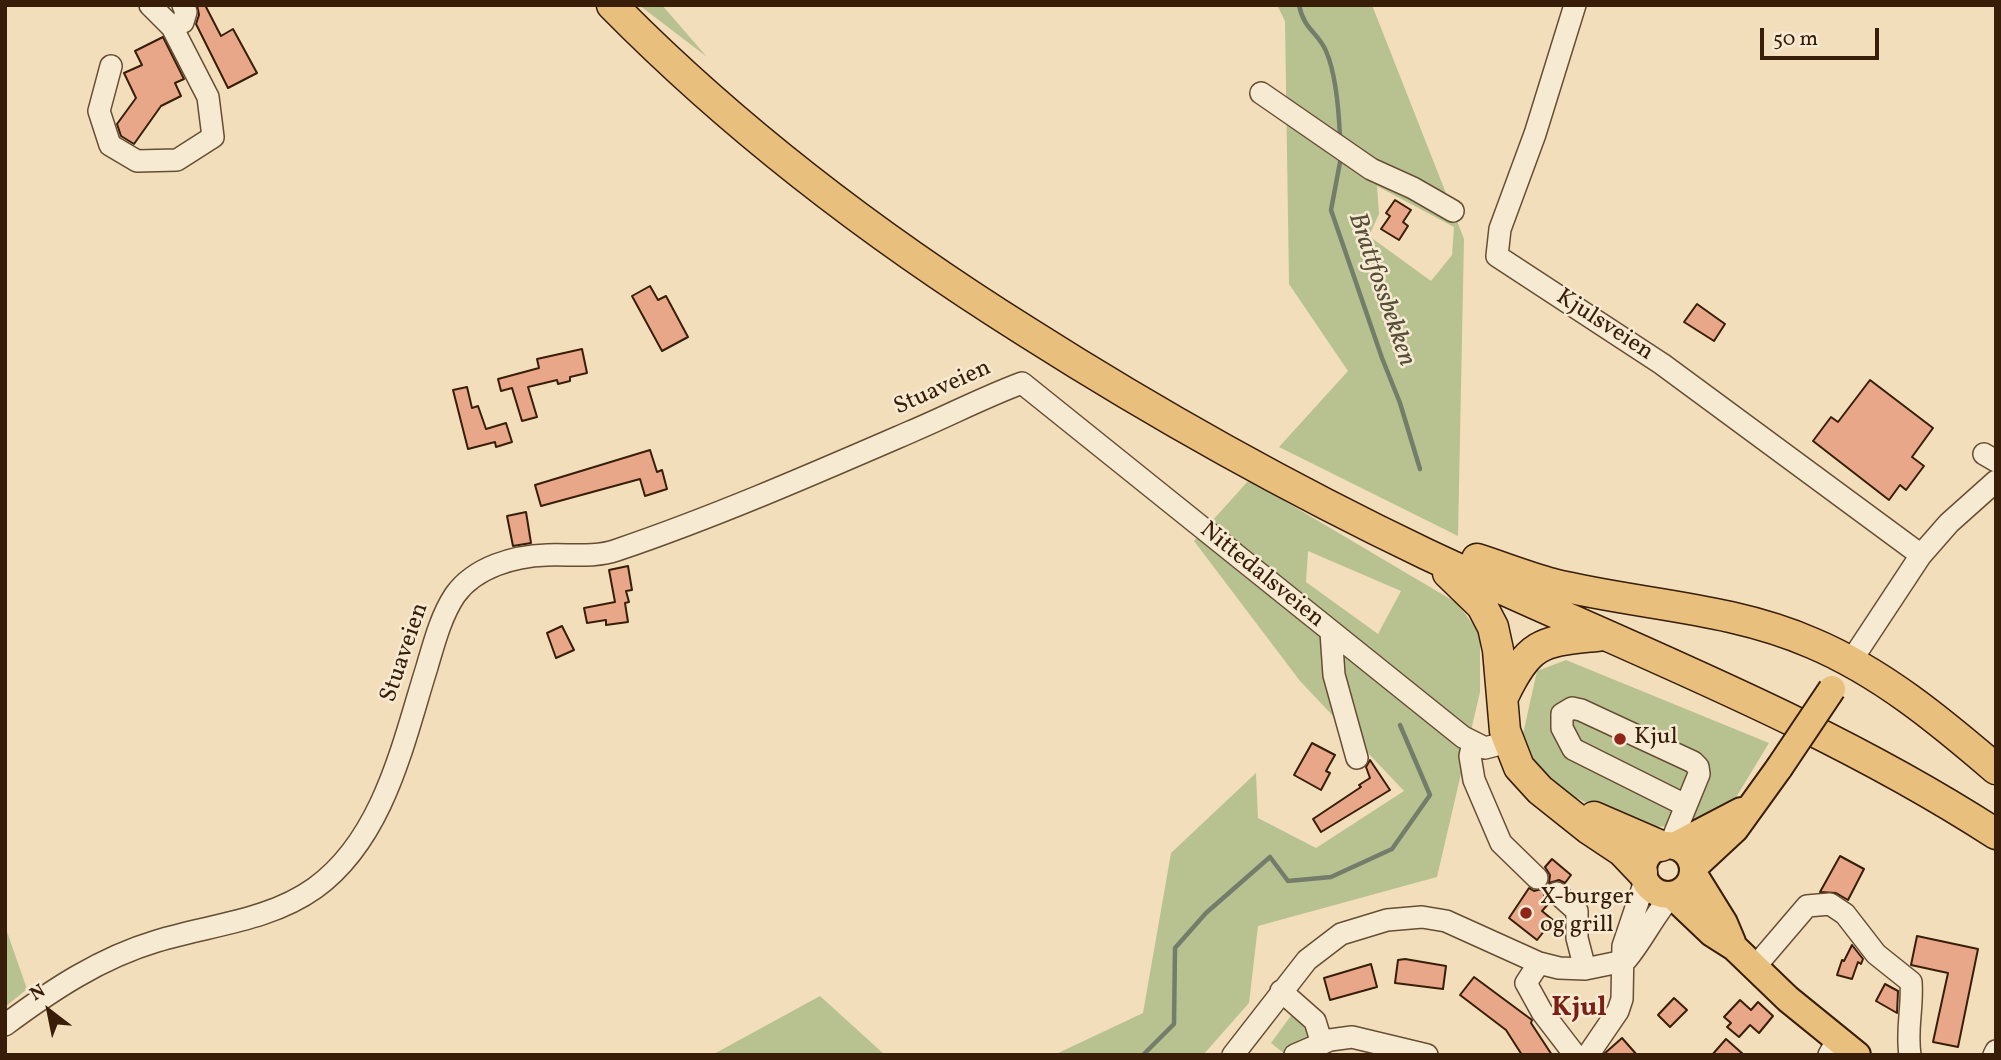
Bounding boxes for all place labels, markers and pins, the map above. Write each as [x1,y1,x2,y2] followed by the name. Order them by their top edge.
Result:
[1634,725,1678,753] place label: Kjul
[1612,731,1628,747] marker: Kjul
[1540,885,1634,941] place label: X-burger og grill
[1518,905,1534,921] marker: X-burger og grill

